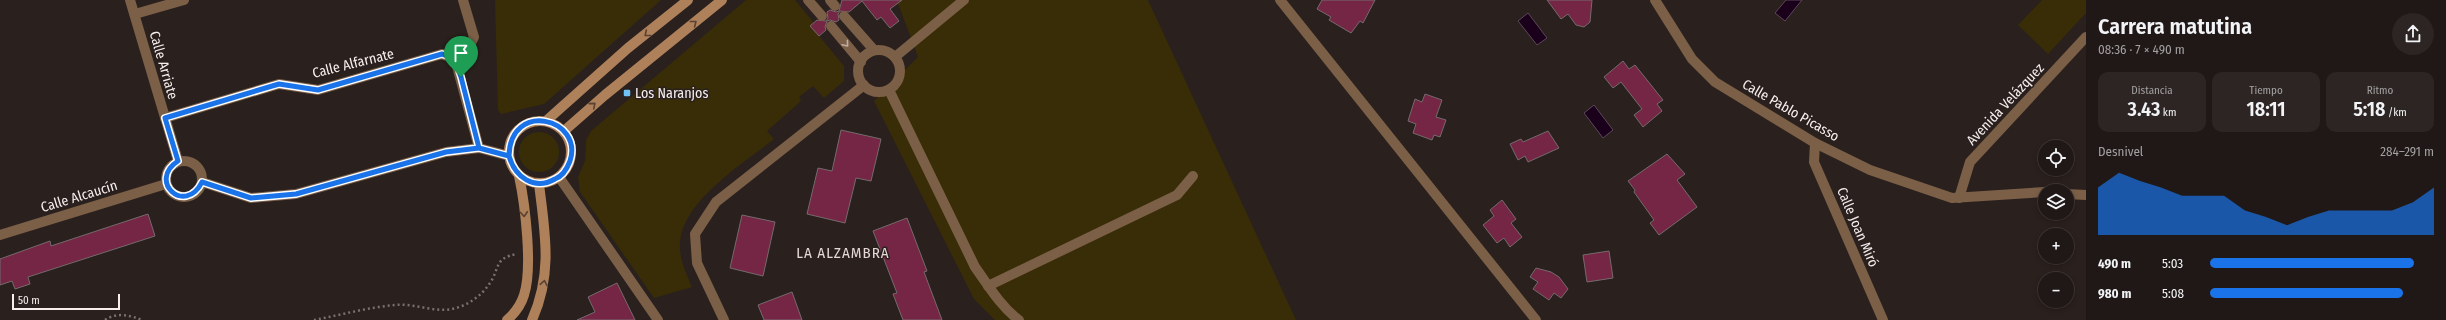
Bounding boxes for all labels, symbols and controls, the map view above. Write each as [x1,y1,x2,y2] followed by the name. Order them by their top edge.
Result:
[2098,13,2252,40] text: Carrera matutina
[2392,13,2434,55] button: share
[689,21,696,28] one-way arrow
[146,29,181,101] street label: Calle Arriate
[644,29,651,36] one-way arrow
[444,36,478,77] pin
[841,39,848,47] one-way arrow
[450,42,472,64] icon: arrive
[2098,42,2185,57] text: 08:36 · 7 × 490 m
[311,45,396,82] street label: Calle Alfarnate
[1963,60,2048,149] street label: Avenida Velázquez
[1739,76,1842,145] street label: Calle Pablo Picasso
[2131,84,2173,97] text: Distancia
[2249,84,2283,97] text: Tiempo
[2367,84,2393,97] text: Ritmo
[635,85,708,102] place label: Los Naranjos
[622,88,632,98] marker: Los Naranjos
[2128,97,2160,121] text: 3.43
[2247,97,2285,121] text: 18:11
[2353,97,2385,121] text: 5:18
[588,102,596,110] one-way arrow
[2160,106,2176,119] text: km
[2385,106,2407,119] text: /km
[2038,140,2074,308] map controls
[2038,140,2074,176] button: locate
[2098,144,2143,159] text: Desnivel
[2380,144,2434,159] text: 284–291 m
[39,177,119,216] street label: Calle Alcaucín
[2038,184,2074,220] button: layers
[1833,185,1882,270] street label: Calle Joan Miró
[520,211,529,217] one-way arrow
[2038,228,2074,264] button: +
[796,244,890,262] district label: LA ALZAMBRA
[2098,256,2131,271] text: 490 m
[2162,256,2183,271] text: 5:03
[2038,272,2074,308] button: −
[539,280,548,286] one-way arrow
[2098,286,2131,301] text: 980 m
[2162,286,2184,301] text: 5:08
[12,292,120,311] scale bar
[18,294,40,307] text: 50 m

